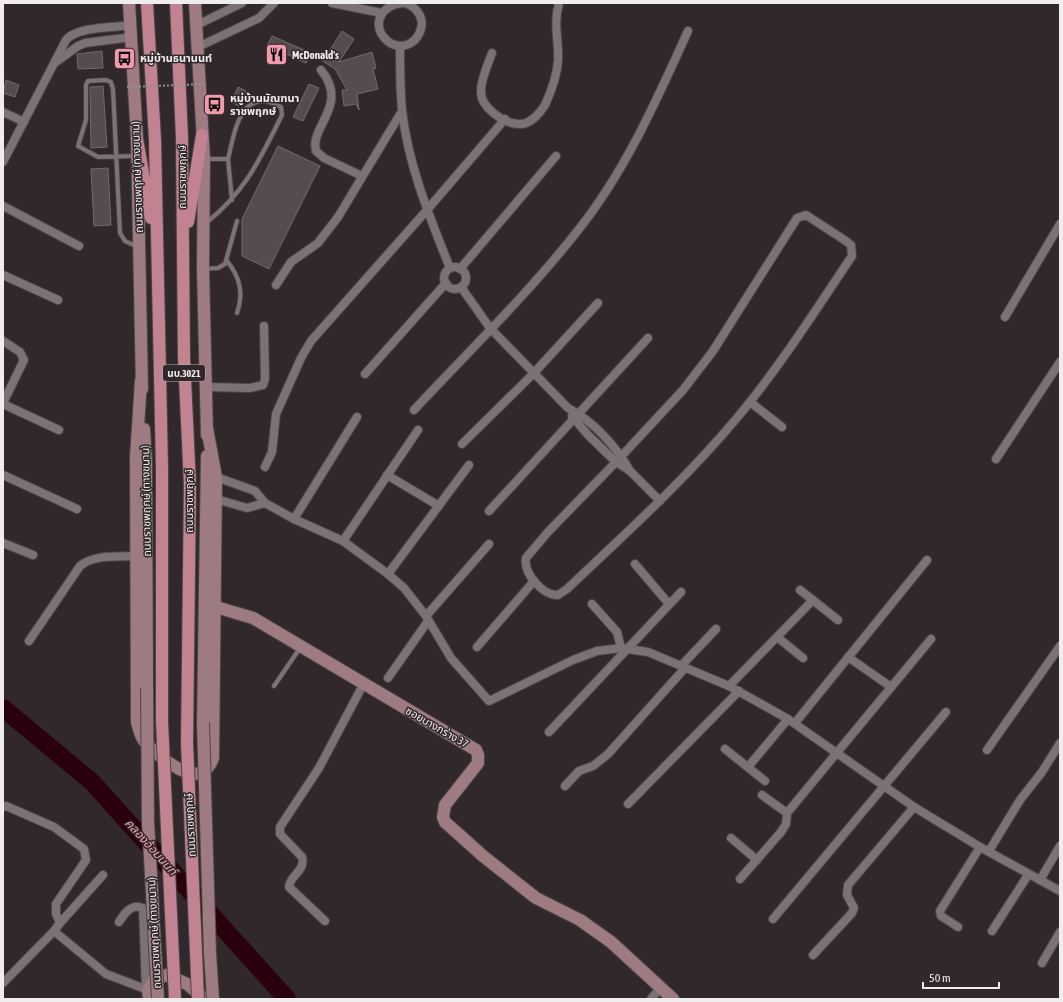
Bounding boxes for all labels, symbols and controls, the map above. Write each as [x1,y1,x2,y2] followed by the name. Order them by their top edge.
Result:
[263,42,289,68] restaurant icon: McDonald's
[112,45,138,71] bus stop icon: หมู่บ้านธนานนท์
[292,49,339,61] place label: McDonald's
[140,52,212,65] place label: หมู่บ้านธนานนท์
[202,91,228,117] bus stop icon: หมู่บ้านมัณฑนา ราชพฤกษ์
[230,92,299,117] place label: หมู่บ้านมัณฑนา ราชพฤกษ์
[129,121,145,233] street label: ถนนราชพฤกษ์ (ทางขนาน)
[176,145,188,209] street label: ถนนราชพฤกษ์
[163,365,205,381] road number: นบ.3021
[139,445,153,557] street label: ถนนราชพฤกษ์ (ทางขนาน)
[183,469,195,533] street label: ถนนราชพฤกษ์
[404,704,470,750] street label: ซอยบางกร่าง 37
[182,793,198,857] street label: ถนนราชพฤกษ์
[122,816,181,879] water label: คลองอ้อมนนท์
[145,877,163,989] street label: ถนนราชพฤกษ์ (ทางขนาน)
[923,964,999,990] scale bar
[929,971,951,985] text: 50 m

